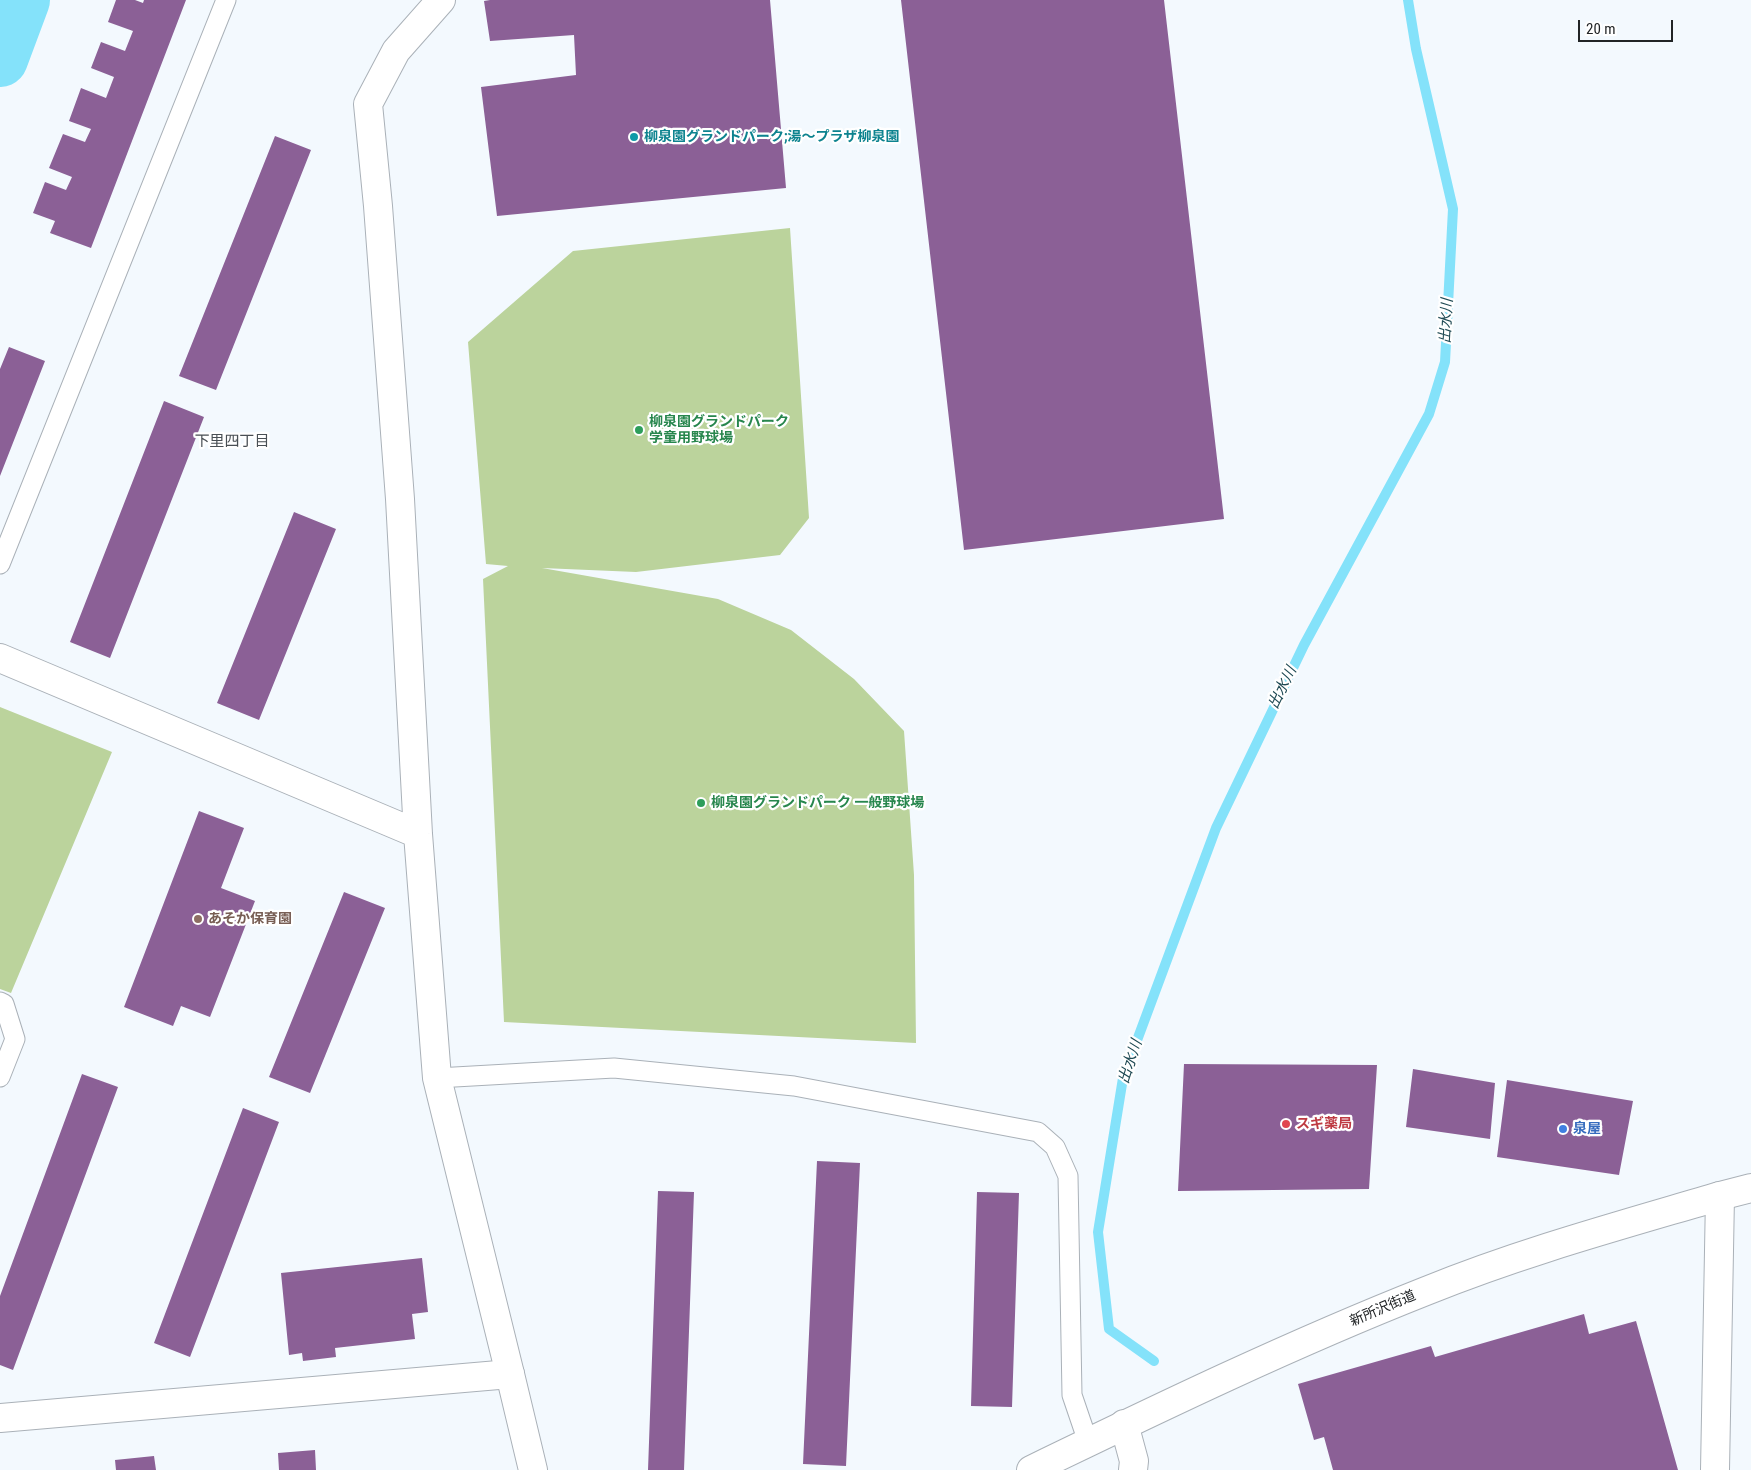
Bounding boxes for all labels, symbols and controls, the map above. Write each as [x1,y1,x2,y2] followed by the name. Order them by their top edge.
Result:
[1581,10,1676,42] scale bar
[1586,20,1616,38] text: 20 m
[644,129,900,145] place label: 柳泉園グランドパーク;湯〜プラザ柳泉園
[628,131,640,143] marker: 柳泉園グランドパーク;湯〜プラザ柳泉園
[1437,298,1457,344] water label: 出水川
[649,414,789,447] place label: 柳泉園グランドパーク 学童用野球場
[633,424,645,436] marker: 柳泉園グランドパーク 学童用野球場
[195,433,269,451] district label: 下里四丁目
[1265,664,1301,712] water label: 出水川
[711,795,924,811] place label: 柳泉園グランドパーク 一般野球場
[695,797,707,809] marker: 柳泉園グランドパーク 一般野球場
[208,911,292,927] place label: あそか保育園
[192,913,204,925] marker: あそか保育園
[1115,1038,1147,1086] water label: 出水川
[1296,1116,1352,1132] place label: スギ薬局
[1280,1118,1292,1130] marker: スギ薬局
[1573,1121,1601,1137] place label: 泉屋
[1557,1123,1569,1135] marker: 泉屋
[1348,1288,1418,1330] street label: 新所沢街道

